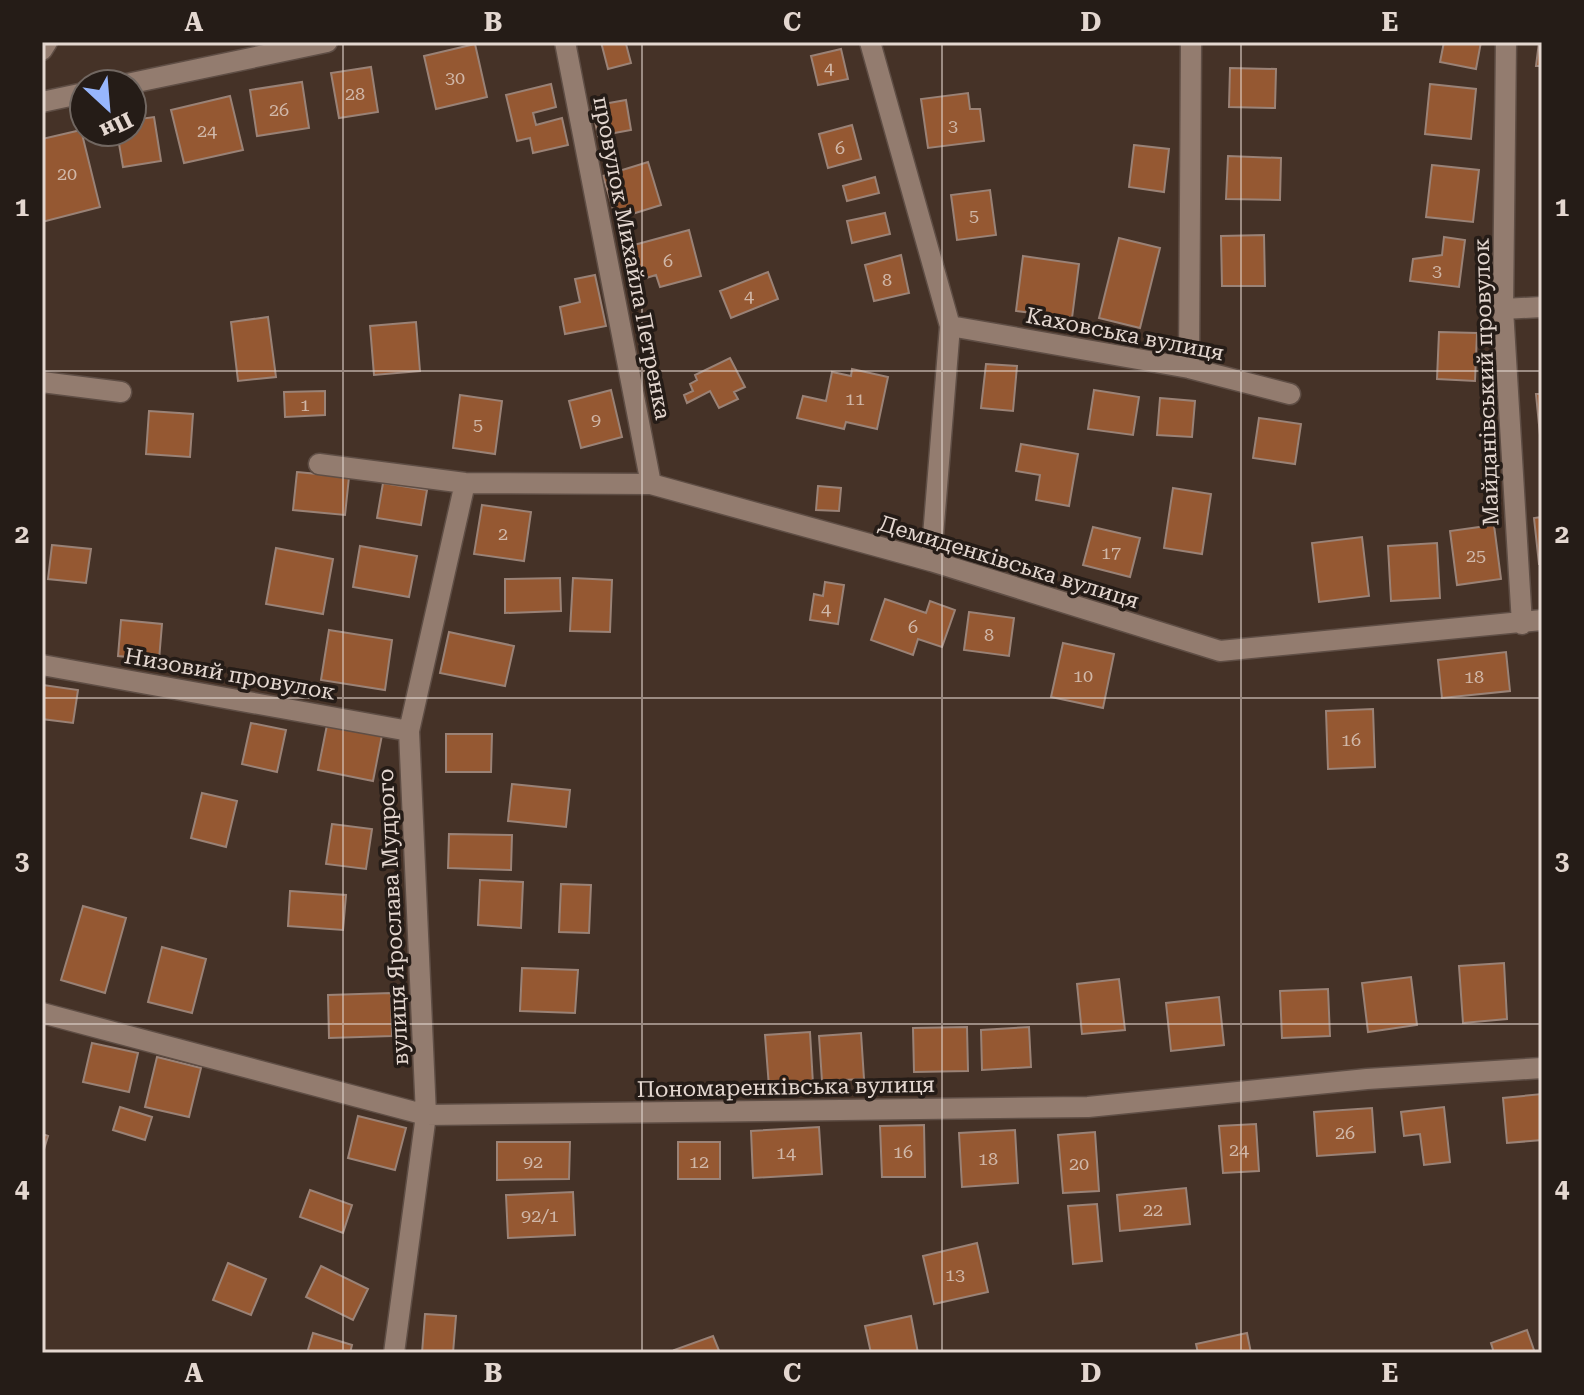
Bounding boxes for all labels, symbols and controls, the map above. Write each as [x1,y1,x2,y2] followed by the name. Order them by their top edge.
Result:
[185,7,204,37] text: A
[484,7,502,37] text: B
[783,7,801,37] text: C
[1081,7,1101,37] text: D
[1382,7,1398,37] text: E
[824,57,834,78] house number: 4
[445,67,465,88] house number: 30
[68,68,148,148] north arrow
[345,83,365,104] house number: 28
[588,94,676,422] street label: провулок Михайла Петренка
[269,99,289,120] house number: 26
[96,107,137,144] text: Пн
[948,115,958,136] house number: 3
[197,120,217,141] house number: 24
[835,137,845,158] house number: 6
[57,163,77,184] house number: 20
[15,192,29,222] text: 1
[1555,192,1569,222] text: 1
[969,205,979,226] house number: 5
[1468,238,1504,526] street label: Майданівський провулок
[663,250,673,271] house number: 6
[1432,260,1442,281] house number: 3
[882,269,892,290] house number: 8
[744,285,754,306] house number: 4
[1024,303,1226,365] street label: Каховська вулиця
[845,388,865,409] house number: 11
[300,394,310,415] house number: 1
[591,409,601,430] house number: 9
[473,414,483,435] house number: 5
[876,510,1142,614] street label: Демиденківська вулиця
[15,519,29,549] text: 2
[1555,519,1569,549] text: 2
[498,523,508,544] house number: 2
[1101,542,1121,563] house number: 17
[1466,545,1486,566] house number: 25
[821,598,831,619] house number: 4
[908,616,918,637] house number: 6
[984,624,994,645] house number: 8
[122,643,338,705] street label: Низовий провулок
[1073,665,1093,686] house number: 10
[1464,666,1484,687] house number: 18
[1341,729,1361,750] house number: 16
[373,768,413,1066] street label: вулиця Ярослава Мудрого
[15,846,29,876] text: 3
[1555,846,1569,876] text: 3
[637,1072,935,1102] street label: Пономаренківська вулиця
[1335,1122,1355,1143] house number: 26
[1229,1139,1249,1160] house number: 24
[893,1141,913,1162] house number: 16
[776,1142,796,1163] house number: 14
[978,1148,998,1169] house number: 18
[523,1151,543,1172] house number: 92
[689,1151,709,1172] house number: 12
[1069,1153,1089,1174] house number: 20
[15,1173,30,1203] text: 4
[1555,1173,1570,1203] text: 4
[1143,1199,1163,1220] house number: 22
[521,1205,559,1226] house number: 92/1
[945,1264,965,1285] house number: 13
[185,1358,204,1388] text: A
[484,1358,502,1388] text: B
[783,1358,801,1388] text: C
[1081,1358,1101,1388] text: D
[1382,1358,1398,1388] text: E

